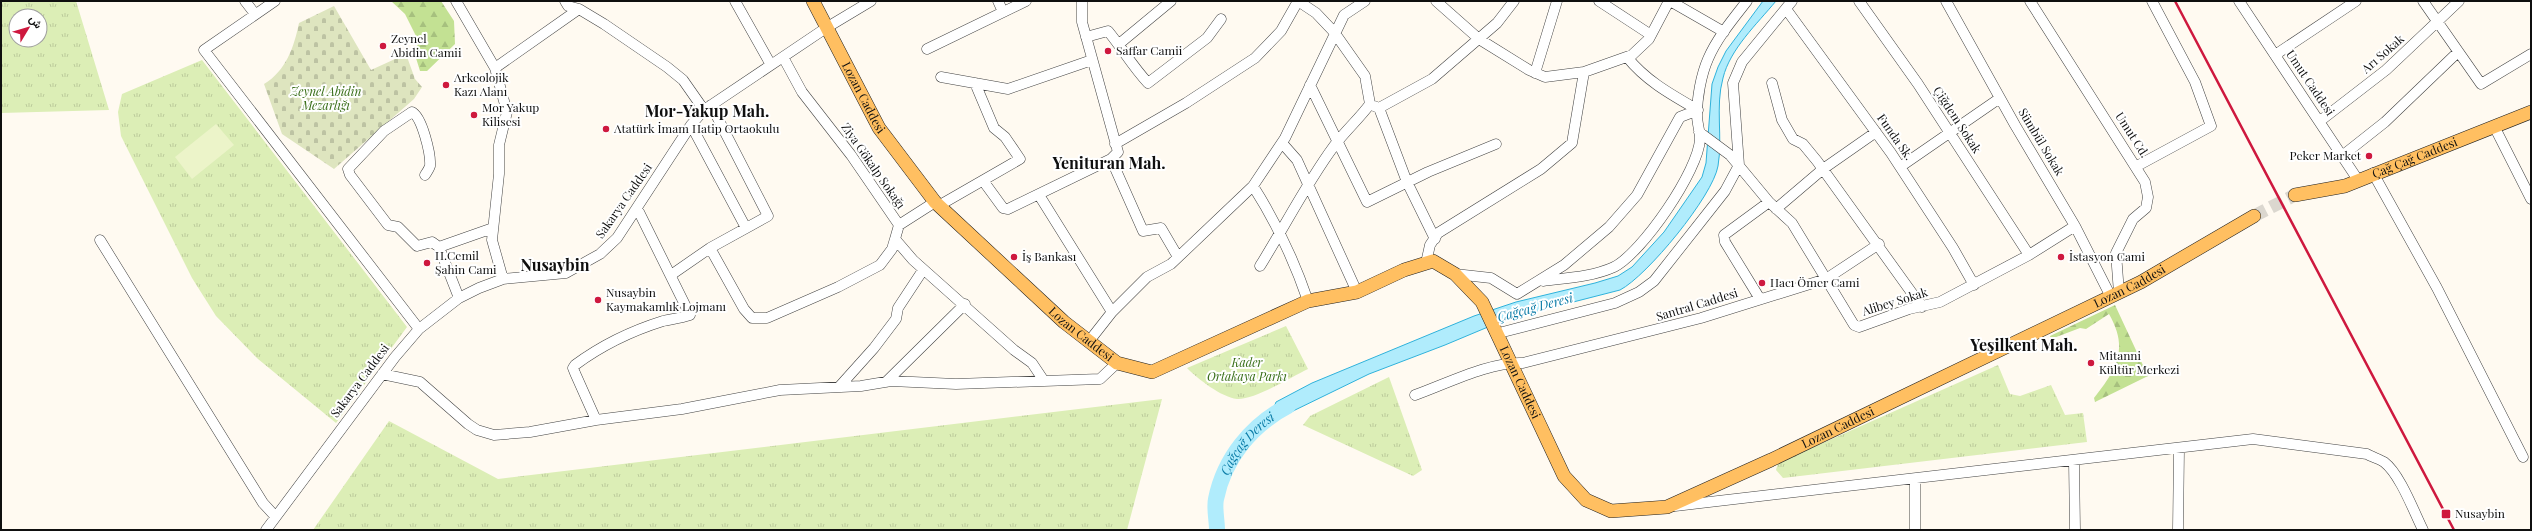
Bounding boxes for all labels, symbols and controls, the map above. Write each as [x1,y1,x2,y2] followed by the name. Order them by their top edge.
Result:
[8,8,48,48] north arrow
[26,12,46,31] text: ش
[390,30,462,60] place label: Zeynel Abidin Camii
[2357,30,2407,77] street label: Arı Sokak
[378,41,388,51] marker: Zeynel Abidin Camii
[1116,42,1183,58] place label: Saffar Camii
[1103,46,1113,56] marker: Saffar Camii
[2283,47,2339,119] street label: Umut Caddesi
[839,59,890,137] street label: Lozan Caddesi
[453,69,509,99] place label: Arkeolojik Kazı Alanı
[441,80,451,90] marker: Arkeolojik Kazı Alanı
[290,83,361,113] park label: Zeynel Abidin Mezarlığı
[1930,83,1986,156] street label: Çiğdem Sokak
[482,99,539,129] place label: Mor Yakup Kilisesi
[645,100,769,121] district label: Mor-Yakup Mah.
[2015,105,2069,179] street label: Sümbül Sokak
[2112,109,2153,160] street label: Umut Cd.
[469,110,479,120] marker: Mor Yakup Kilisesi
[1874,110,1918,163] street label: Funda Sk.
[838,119,910,212] street label: Ziya Gökalp Sokağı
[613,120,780,136] place label: Atatürk İmam Hatip Ortaokulu
[601,124,611,134] marker: Atatürk İmam Hatip Ortaokulu
[2370,133,2460,181] street label: Çağ Çağ Caddesi
[2290,147,2362,163] place label: Peker Market
[2364,151,2374,161] marker: Peker Market
[1051,152,1166,173] district label: Yenituran Mah.
[591,159,655,241] street label: Sakarya Caddesi
[435,247,497,277] place label: H.Cemil Şahin Cami
[1022,248,1077,264] place label: İş Bankası
[2069,248,2146,264] place label: İstasyon Cami
[1009,252,1019,262] marker: İş Bankası
[2056,252,2066,262] marker: İstasyon Cami
[520,254,590,275] district label: Nusaybin
[422,258,432,268] marker: H.Cemil Şahin Cami
[2091,260,2168,311] street label: Lozan Caddesi
[1770,274,1860,290] place label: Hacı Ömer Cami
[1757,278,1767,288] marker: Hacı Ömer Cami
[1859,283,1930,319] street label: Alibey Sokak
[606,284,727,314] place label: Nusaybin Kaymakamlık Lojmanı
[1654,284,1740,324] street label: Santral Caddesi
[1495,288,1576,325] water label: Çağçağ Deresi
[593,295,603,305] marker: Nusaybin Kaymakamlık Lojmanı
[1046,303,1118,365] street label: Lozan Caddesi
[1969,334,2078,355] district label: Yeşilkent Mah.
[326,340,392,420] street label: Sakarya Caddesi
[1497,343,1545,421] street label: Lozan Caddesi
[2099,347,2180,377] place label: Mitanni Kültür Merkezi
[1207,354,1287,384] park label: Kader Ortakaya Parkı
[2086,358,2096,368] marker: Mitanni Kültür Merkezi
[1799,402,1877,451] street label: Lozan Caddesi
[1215,407,1278,477] water label: Çağçağ Deresi
[2455,505,2505,521] place label: Nusaybin
[2440,508,2452,520] marker: Nusaybin

